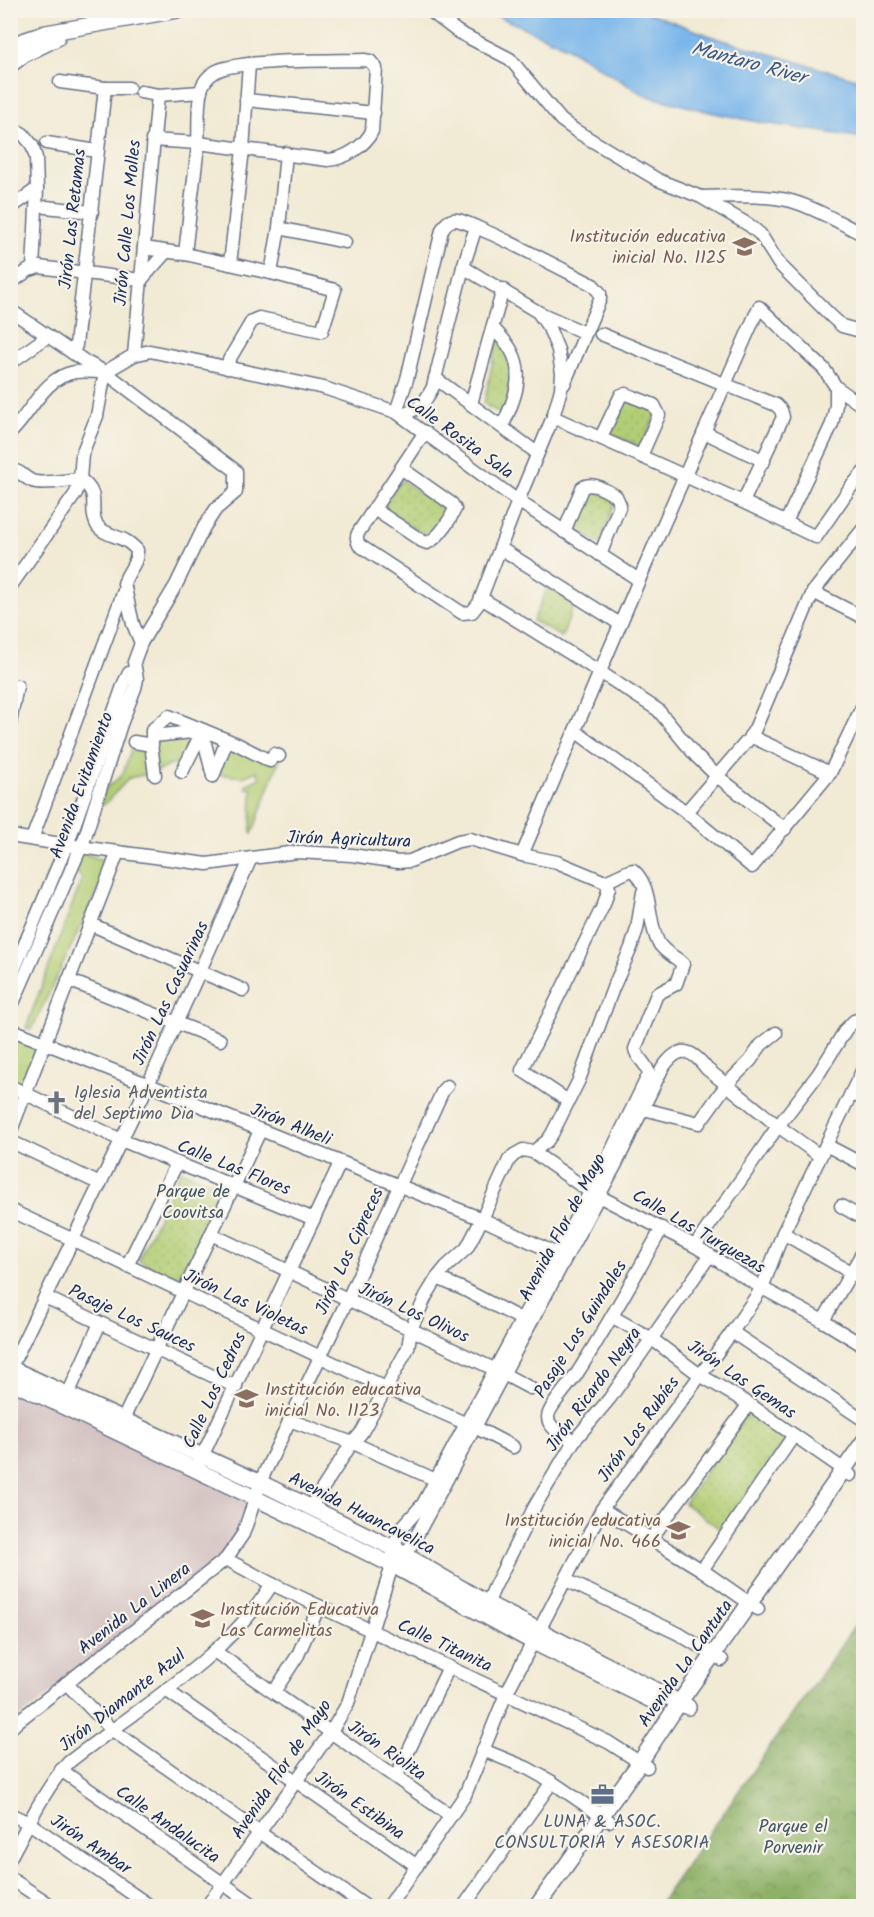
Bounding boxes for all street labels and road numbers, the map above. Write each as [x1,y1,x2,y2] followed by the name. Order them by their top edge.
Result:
[107,138,150,307] street label: Jirón Calle Los Molles
[52,147,95,291] street label: Jirón Las Retamas
[399,389,519,487] street label: Calle Rosita Sala
[42,708,122,863] street label: Avenida Evitamiento
[286,824,412,857] street label: Jirón Agricultura
[125,916,218,1071] street label: Jirón Las Casuarinas
[245,1096,336,1155] street label: Jirón Alheli
[172,1132,295,1204] street label: Calle Las Flores
[512,1149,615,1307] street label: Avenida Flor de Mayo
[626,1182,771,1283] street label: Calle Las Turquezas
[308,1183,393,1320] street label: Jirón Los Cipreces
[527,1255,636,1405] street label: Pasaje Los Guindales
[178,1262,313,1345] street label: Jirón Las Violetas
[353,1275,474,1352] street label: Jirón Los Olivos
[63,1277,200,1362] street label: Pasaje Los Sauces
[539,1321,650,1458] street label: Jirón Ricardo Neyra
[176,1327,255,1454] street label: Calle Los Cedros
[681,1333,802,1428] street label: Jirón Las Gemas
[591,1370,688,1489] street label: Jirón Los Rubíes
[283,1465,440,1564] street label: Avenida Huancavelica
[72,1556,198,1663] street label: Avenida La Linera
[631,1594,741,1734] street label: Avenida La Cantuta
[392,1612,497,1681] street label: Calle Titanita
[53,1642,193,1760] street label: Jirón Diamante Azul
[224,1694,340,1846] street label: Avenida Flor de Mayo
[341,1713,432,1789] street label: Jirón Riolita
[308,1764,410,1848] street label: Jirón Estibina
[109,1778,225,1872] street label: Calle Andalucita
[44,1807,138,1884] street label: Jirón Ambar

